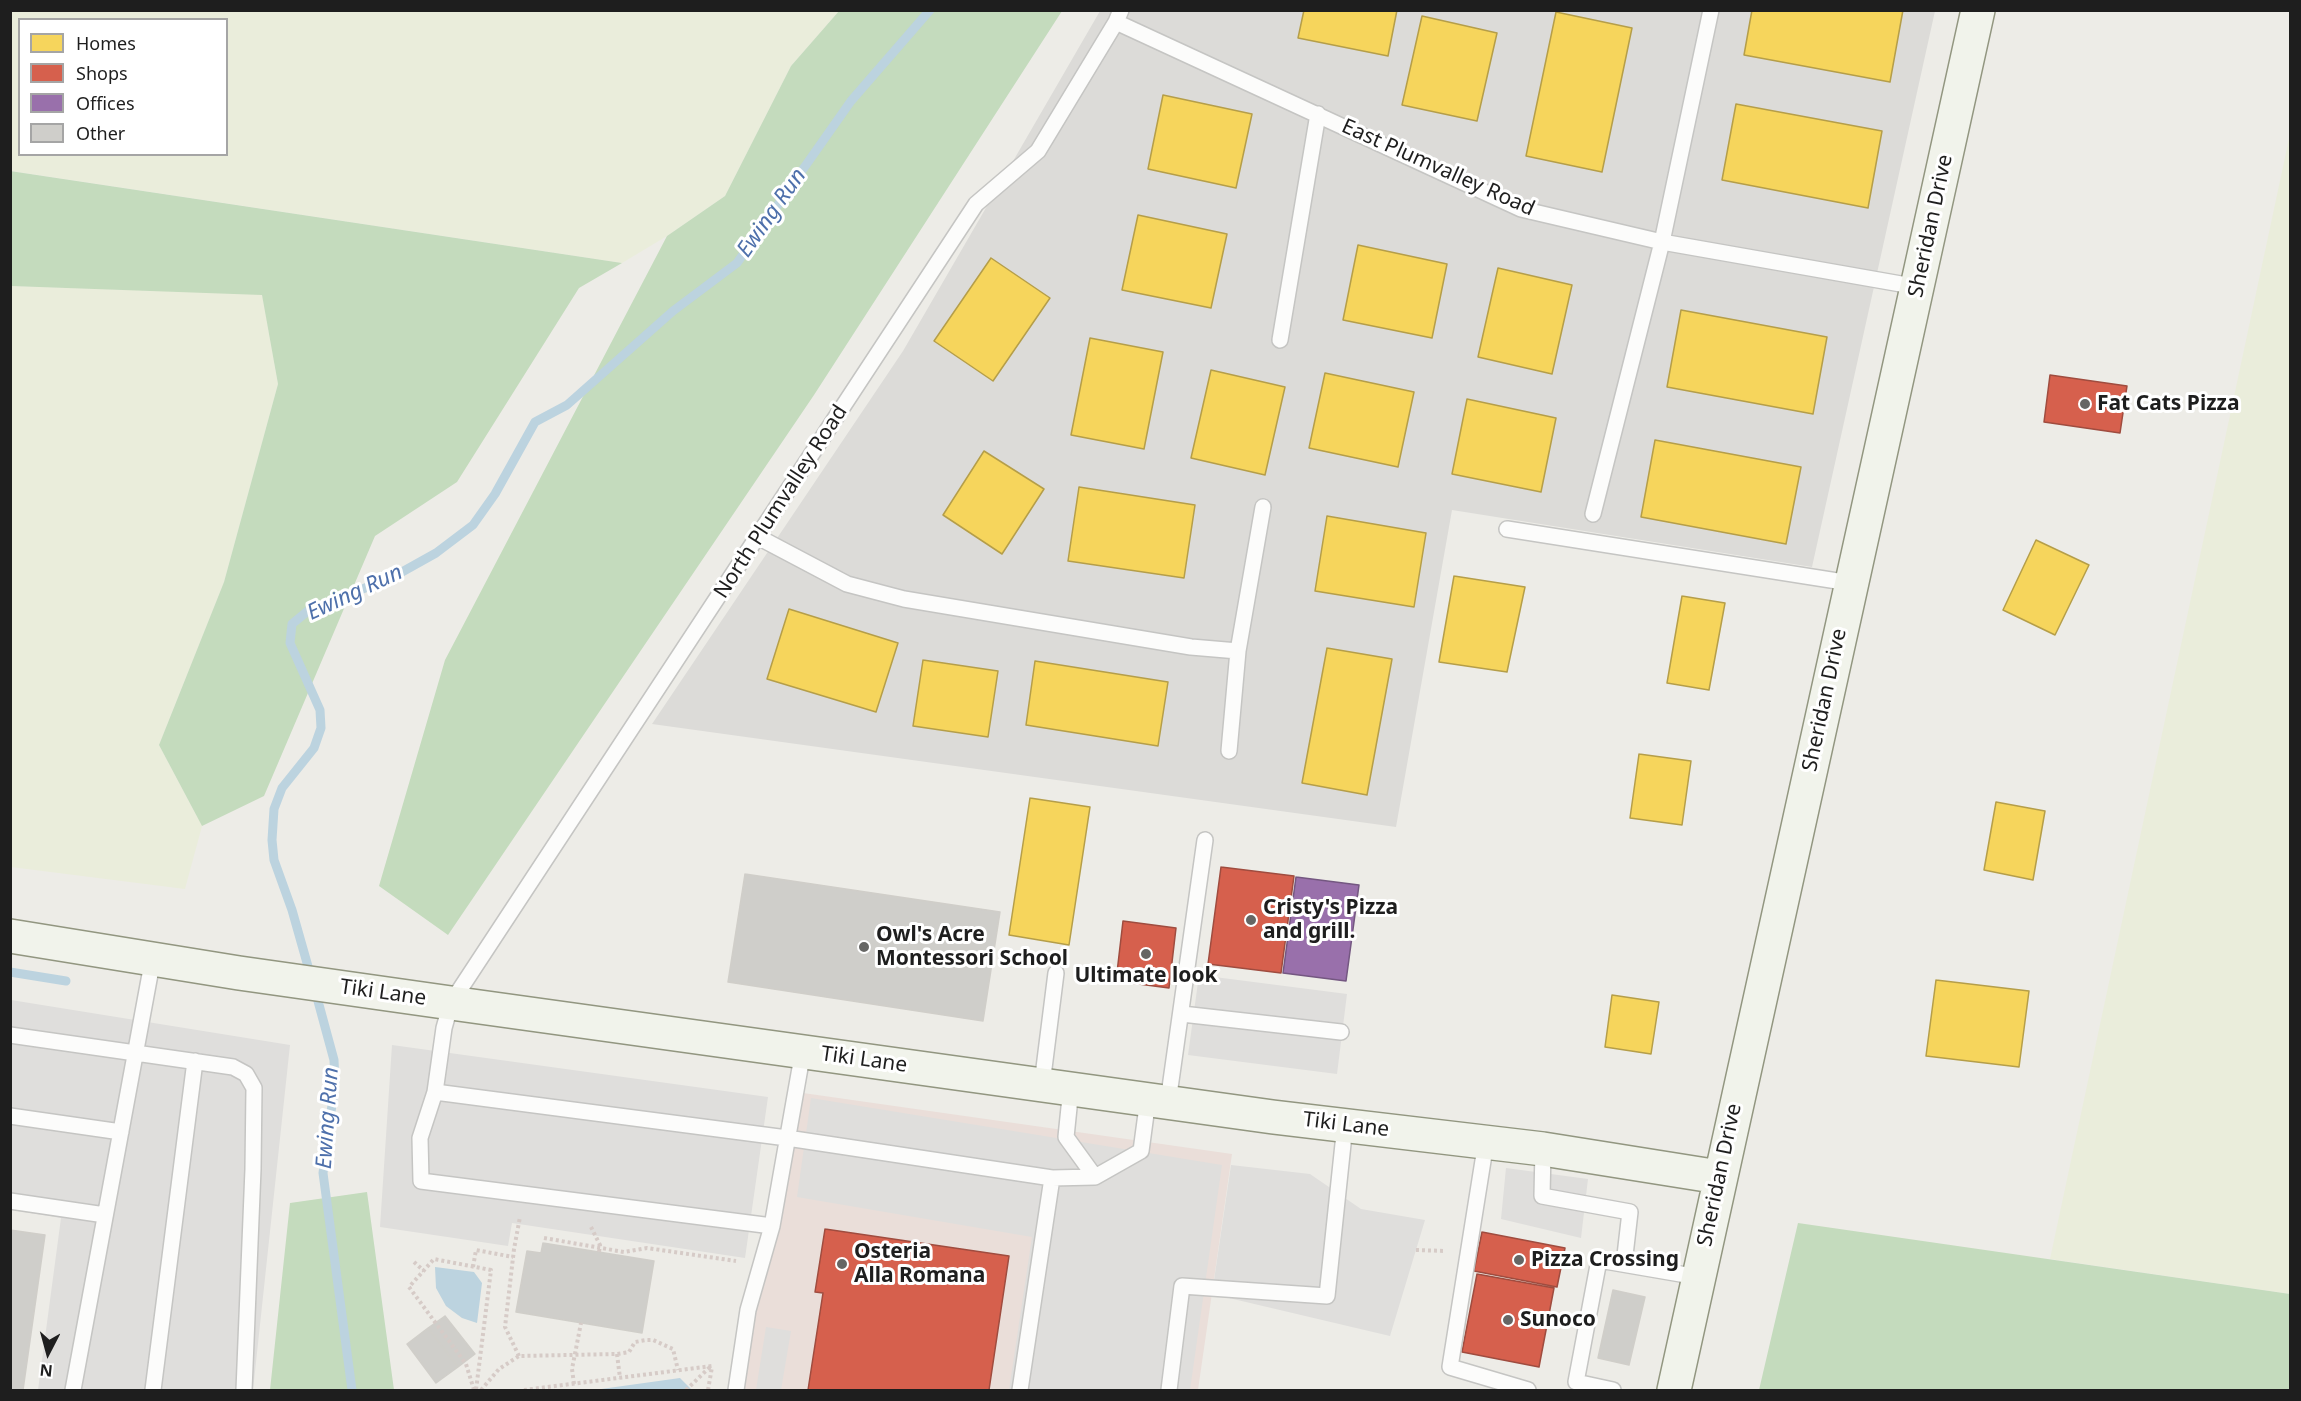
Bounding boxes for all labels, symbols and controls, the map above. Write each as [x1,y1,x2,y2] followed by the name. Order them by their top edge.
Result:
[18,18,228,156] legend
[76,31,136,55] text: Homes
[76,61,128,85] text: Shops
[76,91,135,115] text: Offices
[1338,114,1538,222] street label: East Plumvalley Road
[76,121,125,145] text: Other
[1904,152,1958,300] street label: Sheridan Drive
[732,164,812,262] water label: Ewing Run
[2097,391,2239,417] place label: Fat Cats Pizza
[2078,397,2092,411] marker: Fat Cats Pizza
[709,401,853,603] street label: North Plumvalley Road
[303,559,407,627] water label: Ewing Run
[1798,626,1852,774] street label: Sheridan Drive
[1263,895,1398,945] place label: Cristy's Pizza and grill.
[1244,913,1258,927] marker: Cristy's Pizza and grill.
[876,922,1068,972] place label: Owl's Acre Montessori School
[857,940,871,954] marker: Owl's Acre Montessori School
[1139,947,1153,961] marker: Ultimate look
[1074,963,1218,989] place label: Ultimate look
[338,974,428,1012] street label: Tiki Lane
[819,1041,909,1079] street label: Tiki Lane
[311,1066,345,1170] water label: Ewing Run
[1693,1101,1747,1249] street label: Sheridan Drive
[1301,1107,1391,1143] street label: Tiki Lane
[854,1239,985,1289] place label: Osteria Alla Romana
[1531,1247,1679,1273] place label: Pizza Crossing
[1512,1253,1526,1267] marker: Pizza Crossing
[835,1257,849,1271] marker: Osteria Alla Romana
[1520,1307,1596,1333] place label: Sunoco
[1501,1313,1515,1327] marker: Sunoco
[18,1323,78,1383] north arrow
[39,1359,54,1383] text: N

